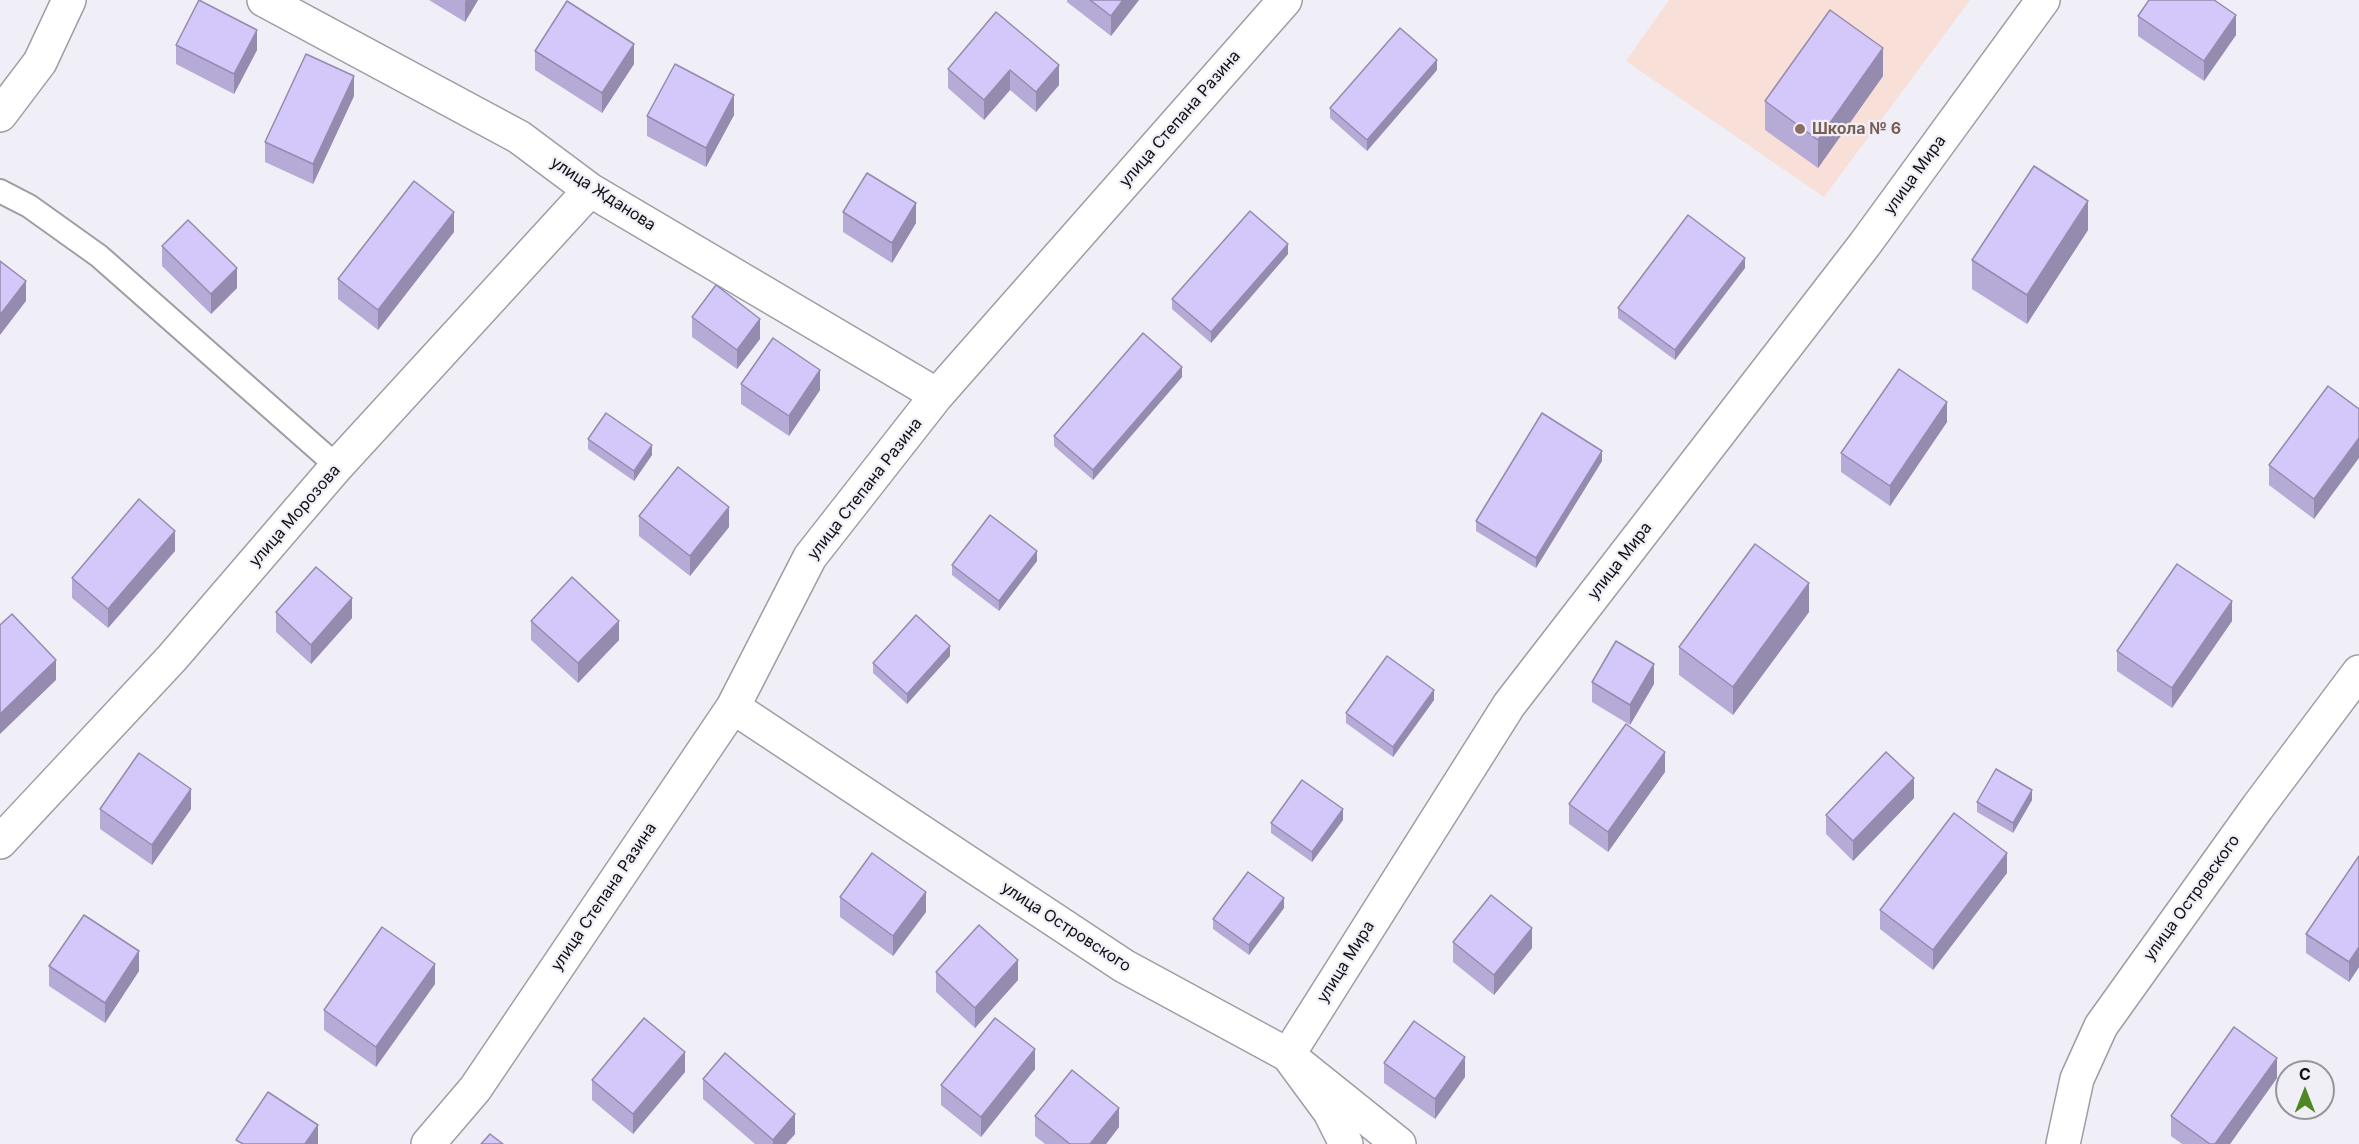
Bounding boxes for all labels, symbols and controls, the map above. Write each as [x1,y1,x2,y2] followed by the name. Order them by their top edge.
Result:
[1116,47,1244,191] street label: улица Степана Разина
[1812,119,1901,139] place label: Школа № 6
[1793,122,1807,136] marker: Школа № 6
[1880,132,1950,218] street label: улица Мира
[547,153,659,235] street label: улица Жданова
[804,414,926,564] street label: улица Степана Разина
[245,461,345,571] street label: улица Морозова
[1584,519,1656,603] street label: улица Мира
[547,819,661,975] street label: улица Степана Разина
[2140,831,2244,965] street label: улица Островского
[998,878,1134,976] street label: улица Островского
[1313,918,1379,1006] street label: улица Мира
[2275,1060,2335,1120] north arrow
[2299,1064,2311,1084] text: С

